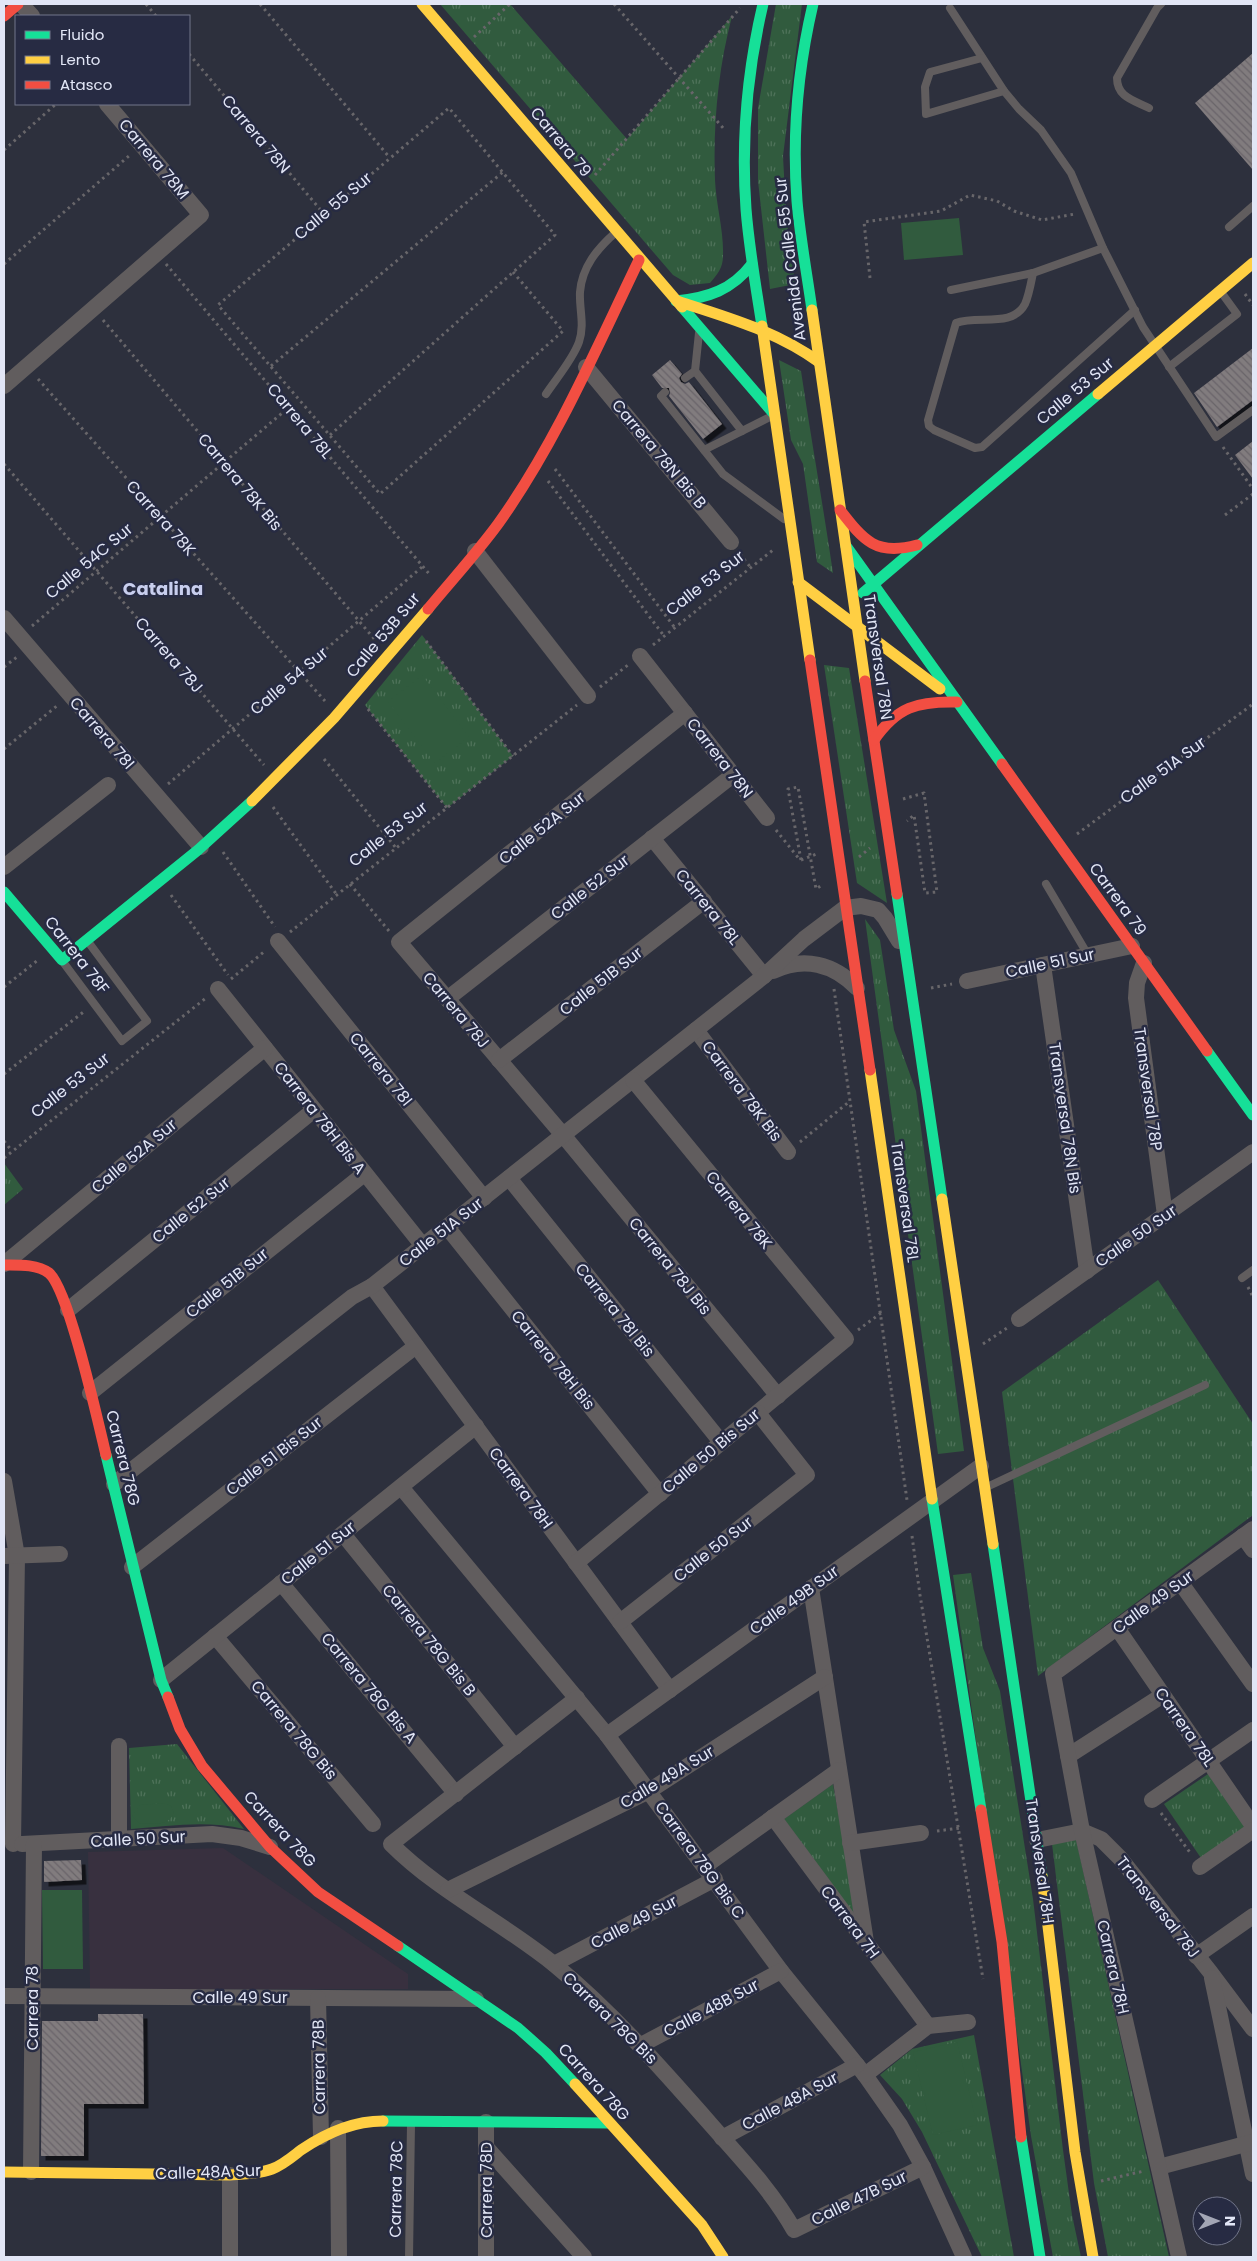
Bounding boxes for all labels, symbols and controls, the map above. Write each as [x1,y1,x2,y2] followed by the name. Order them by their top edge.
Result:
[15,15,190,105] legend
[60,24,104,45] text: Fluido
[60,49,100,70] text: Lento
[60,74,112,95] text: Atasco
[216,90,296,178] street label: Carrera 78N
[525,102,597,182] street label: Carrera 79
[113,114,195,204] street label: Carrera 78M
[289,167,377,245] street label: Calle 55 Sur
[769,176,811,342] street label: Avenida Calle 55 Sur
[1031,352,1119,430] street label: Calle 53 Sur
[262,378,338,464] street label: Carrera 78L
[606,394,712,514] street label: Carrera 78N Bis B
[192,428,288,536] street label: Carrera 78K Bis
[121,475,201,561] street label: Carrera 78K
[40,518,138,604] street label: Calle 54C Sur
[661,545,749,621] street label: Calle 53 Sur
[123,576,203,601] district label: Catalina
[341,588,425,682] street label: Calle 53B Sur
[858,593,898,721] street label: Transversal 78N
[130,612,208,698] street label: Carrera 78J
[245,642,333,720] street label: Calle 54 Sur
[64,692,140,774] street label: Carrera 78I
[681,713,759,803] street label: Carrera 78N
[1115,731,1211,809] street label: Calle 51A Sur
[494,786,590,870] street label: Calle 52A Sur
[344,796,432,872] street label: Calle 53 Sur
[546,849,634,925] street label: Calle 52 Sur
[1084,858,1152,940] street label: Carrera 79
[670,864,746,950] street label: Carrera 78L
[39,911,115,999] street label: Carrera 78F
[554,941,648,1021] street label: Calle 51B Sur
[1003,942,1097,984] street label: Calle 51 Sur
[417,967,495,1053] street label: Carrera 78J
[1128,1026,1168,1152] street label: Transversal 78P
[344,1027,418,1111] street label: Carrera 78I
[696,1036,788,1146] street label: Carrera 78K Bis
[1043,1041,1087,1195] street label: Transversal 78N Bis
[26,1047,114,1123] street label: Calle 53 Sur
[269,1057,371,1179] street label: Carrera 78H Bis A
[86,1113,182,1199] street label: Calle 52A Sur
[885,1140,925,1264] street label: Transversal 78L
[700,1166,778,1254] street label: Carrera 78K
[147,1171,235,1249] street label: Calle 52 Sur
[394,1192,488,1272] street label: Calle 51A Sur
[1090,1199,1182,1273] street label: Calle 50 Sur
[623,1212,717,1320] street label: Carrera 78J Bis
[181,1243,273,1323] street label: Calle 51B Sur
[570,1258,660,1362] street label: Carrera 78I Bis
[506,1305,600,1415] street label: Carrera 78H Bis
[657,1403,765,1499] street label: Calle 50 Bis Sur
[100,1408,146,1508] street label: Carrera 78G
[221,1411,327,1501] street label: Calle 51 Bis Sur
[483,1442,559,1534] street label: Carrera 78H
[668,1511,758,1587] street label: Calle 50 Sur
[276,1516,360,1590] street label: Calle 51 Sur
[745,1560,843,1640] street label: Calle 49B Sur
[1108,1565,1198,1639] street label: Calle 49 Sur
[377,1579,481,1701] street label: Carrera 78G Bis B
[316,1627,423,1749] street label: Carrera 78G Bis A
[245,1675,343,1785] street label: Carrera 78G Bis
[1149,1683,1221,1771] street label: Carrera 78L
[616,1740,718,1814] street label: Calle 49A Sur
[238,1786,322,1872] street label: Carrera 78G
[649,1796,751,1924] street label: Carrera 78G Bis C
[1020,1797,1060,1925] street label: Transversal 78H
[90,1825,186,1853] street label: Calle 50 Sur
[1111,1851,1205,1963] street label: Transversal 78J
[815,1881,885,1963] street label: Carrera 7H
[587,1889,681,1955] street label: Calle 49 Sur
[1091,1918,1135,2016] street label: Carrera 78H
[21,1966,44,2050] street label: Carrera 78
[558,1967,662,2069] street label: Carrera 78G Bis
[659,1973,763,2043] street label: Calle 48B Sur
[192,1986,288,2009] street label: Calle 49 Sur
[307,2019,331,2115] street label: Carrera 78B
[553,2038,635,2126] street label: Carrera 78G
[738,2066,842,2136] street label: Calle 48A Sur
[384,2140,408,2238] street label: Carrera 78C
[475,2142,498,2238] street label: Carrera 78D
[155,2159,261,2185] street label: Calle 48A Sur
[807,2165,911,2231] street label: Calle 47B Sur
[1192,2196,1242,2246] north arrow
[1220,2216,1240,2226] text: N

